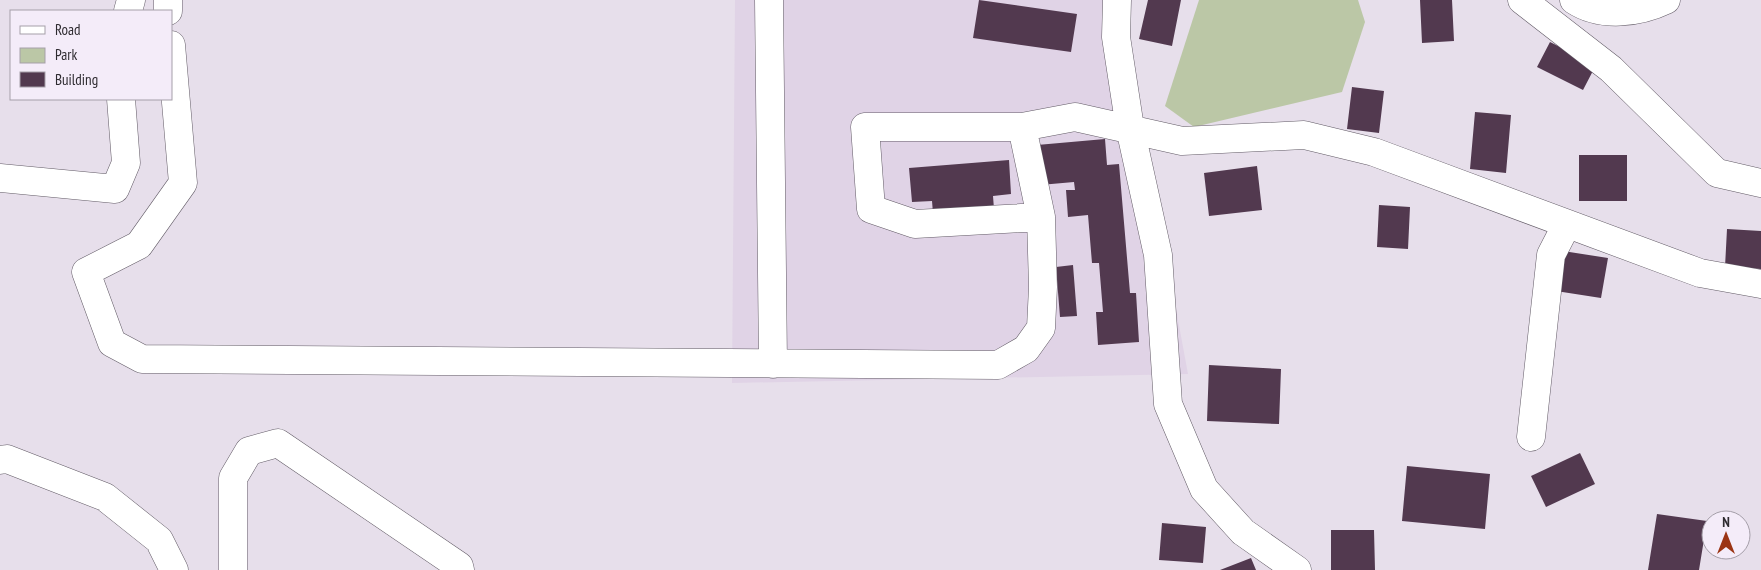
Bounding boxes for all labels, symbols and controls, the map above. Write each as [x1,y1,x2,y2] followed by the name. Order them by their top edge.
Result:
[10,10,172,100] legend
[55,20,81,39] text: Road
[55,45,77,64] text: Park
[55,70,98,89] text: Building
[1701,510,1751,560] north arrow
[1722,513,1730,531] text: N

